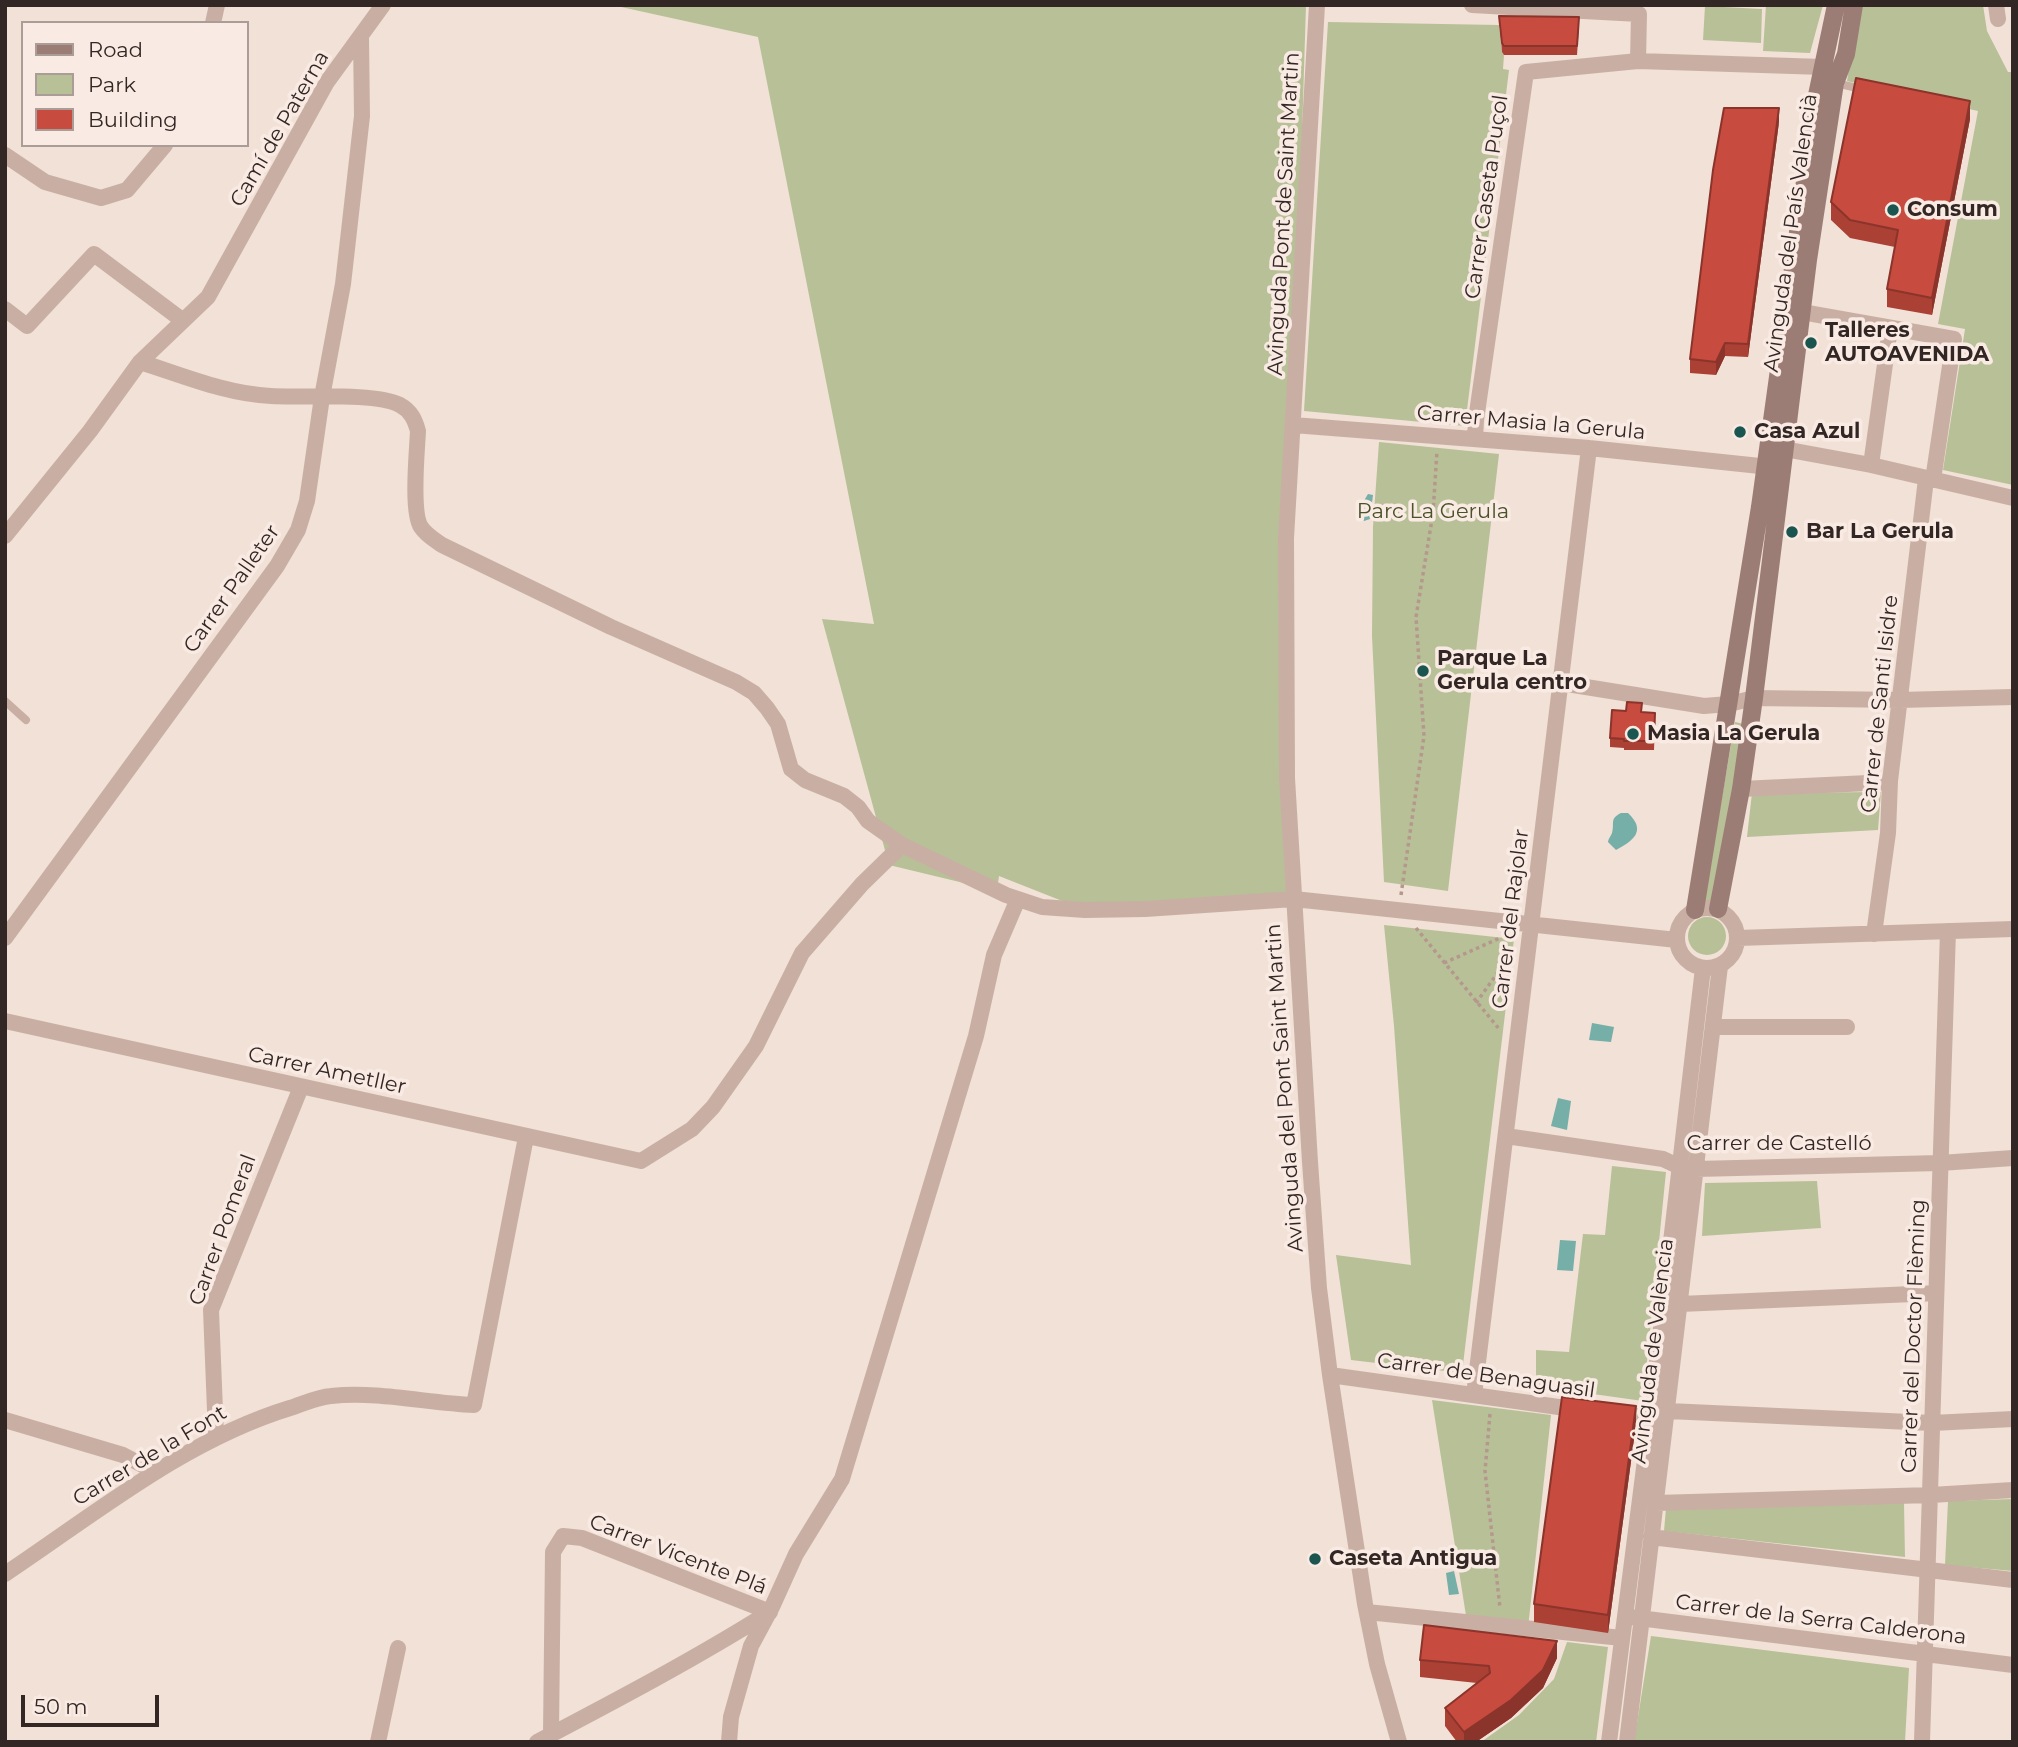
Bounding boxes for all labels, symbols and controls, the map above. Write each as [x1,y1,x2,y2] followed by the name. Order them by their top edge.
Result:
[21,21,248,147] legend
[88,37,143,62] text: Road
[225,47,335,211] street label: Camí de Paterna
[1263,52,1305,376] street label: Avinguda Pont de Saint Martin
[88,72,136,97] text: Park
[1759,92,1823,374] street label: Avinguda del País Valencià
[1460,93,1514,301] street label: Carrer Caseta Puçol
[88,107,178,132] text: Building
[1907,197,1998,223] place label: Consum
[1885,202,1901,218] marker: Consum
[1825,318,1989,368] place label: Talleres AUTOAVENIDA
[1803,335,1819,351] marker: Talleres AUTOAVENIDA
[1416,400,1646,446] street label: Carrer Masia la Gerula
[1754,419,1860,445] place label: Casa Azul
[1732,424,1748,440] marker: Casa Azul
[1357,499,1509,525] park label: Parc La Gerula
[1806,519,1954,545] place label: Bar La Gerula
[179,520,285,658] street label: Carrer Palleter
[1784,524,1800,540] marker: Bar La Gerula
[1856,594,1904,814] street label: Carrer de Santi Isidre
[1437,646,1587,696] place label: Parque La Gerula centro
[1415,663,1431,679] marker: Parque La Gerula centro
[1647,721,1820,747] place label: Masia La Gerula
[1625,726,1641,742] marker: Masia La Gerula
[1487,828,1535,1010] street label: Carrer del Rajolar
[1261,923,1309,1253] street label: Avinguda del Pont Saint Martin
[246,1042,408,1100] street label: Carrer Ametller
[1686,1131,1872,1157] street label: Carrer de Castelló
[184,1151,262,1309] street label: Carrer Pomeral
[1897,1199,1931,1473] street label: Carrer del Doctor Flèming
[1627,1237,1679,1465] street label: Avinguda de València
[1375,1348,1597,1404] street label: Carrer de Benaguasil
[69,1400,231,1512] street label: Carrer de la Font
[586,1510,770,1600] street label: Carrer Vicente Plá
[1329,1546,1497,1572] place label: Caseta Antigua
[1307,1551,1323,1567] marker: Caseta Antigua
[1674,1590,1968,1650] street label: Carrer de la Serra Calderona
[24,1680,163,1724] scale bar
[34,1694,88,1719] text: 50 m

